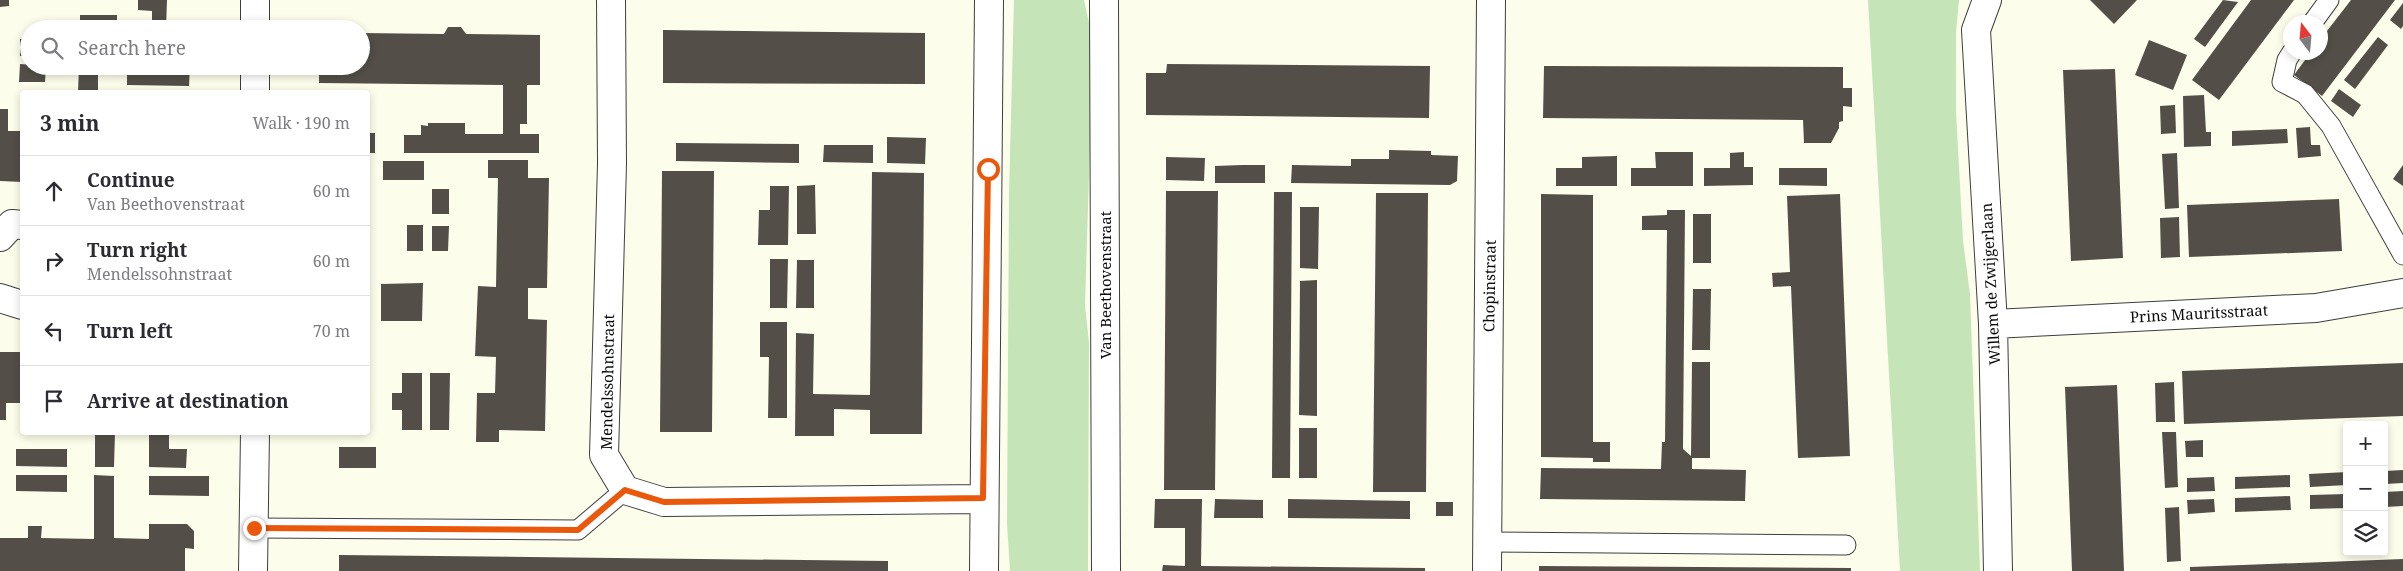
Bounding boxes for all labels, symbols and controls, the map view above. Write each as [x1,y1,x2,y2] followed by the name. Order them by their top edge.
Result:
[2283,15,2328,60] north arrow
[20,20,370,75] search box
[38,34,66,62] icon: search
[78,35,186,61] text: Search here
[40,109,99,137] text: 3 min
[253,112,350,134] text: Walk · 190 m
[977,158,1000,181] route start
[87,167,175,193] text: Continue
[40,177,68,205] icon: ahead
[313,180,350,202] text: 60 m
[87,193,245,215] text: Van Beethovenstraat
[1976,202,2004,366] street label: Willem de Zwijgerlaan
[1095,211,1115,359] street label: Van Beethovenstraat
[87,237,187,263] text: Turn right
[1478,240,1500,332] street label: Chopinstraat
[40,247,68,275] icon: right
[313,250,350,272] text: 60 m
[87,263,232,285] text: Mendelssohnstraat
[2129,299,2269,327] street label: Prins Mauritsstraat
[596,314,618,450] street label: Mendelssohnstraat
[40,317,68,345] icon: left
[87,318,173,344] text: Turn left
[313,320,350,342] text: 70 m
[40,387,68,415] icon: arrive
[87,388,289,414] text: Arrive at destination
[2343,421,2388,556] map controls
[2343,421,2388,466] button: +
[2343,466,2388,511] button: −
[2343,511,2388,556] button: layers
[243,517,266,540] route end

